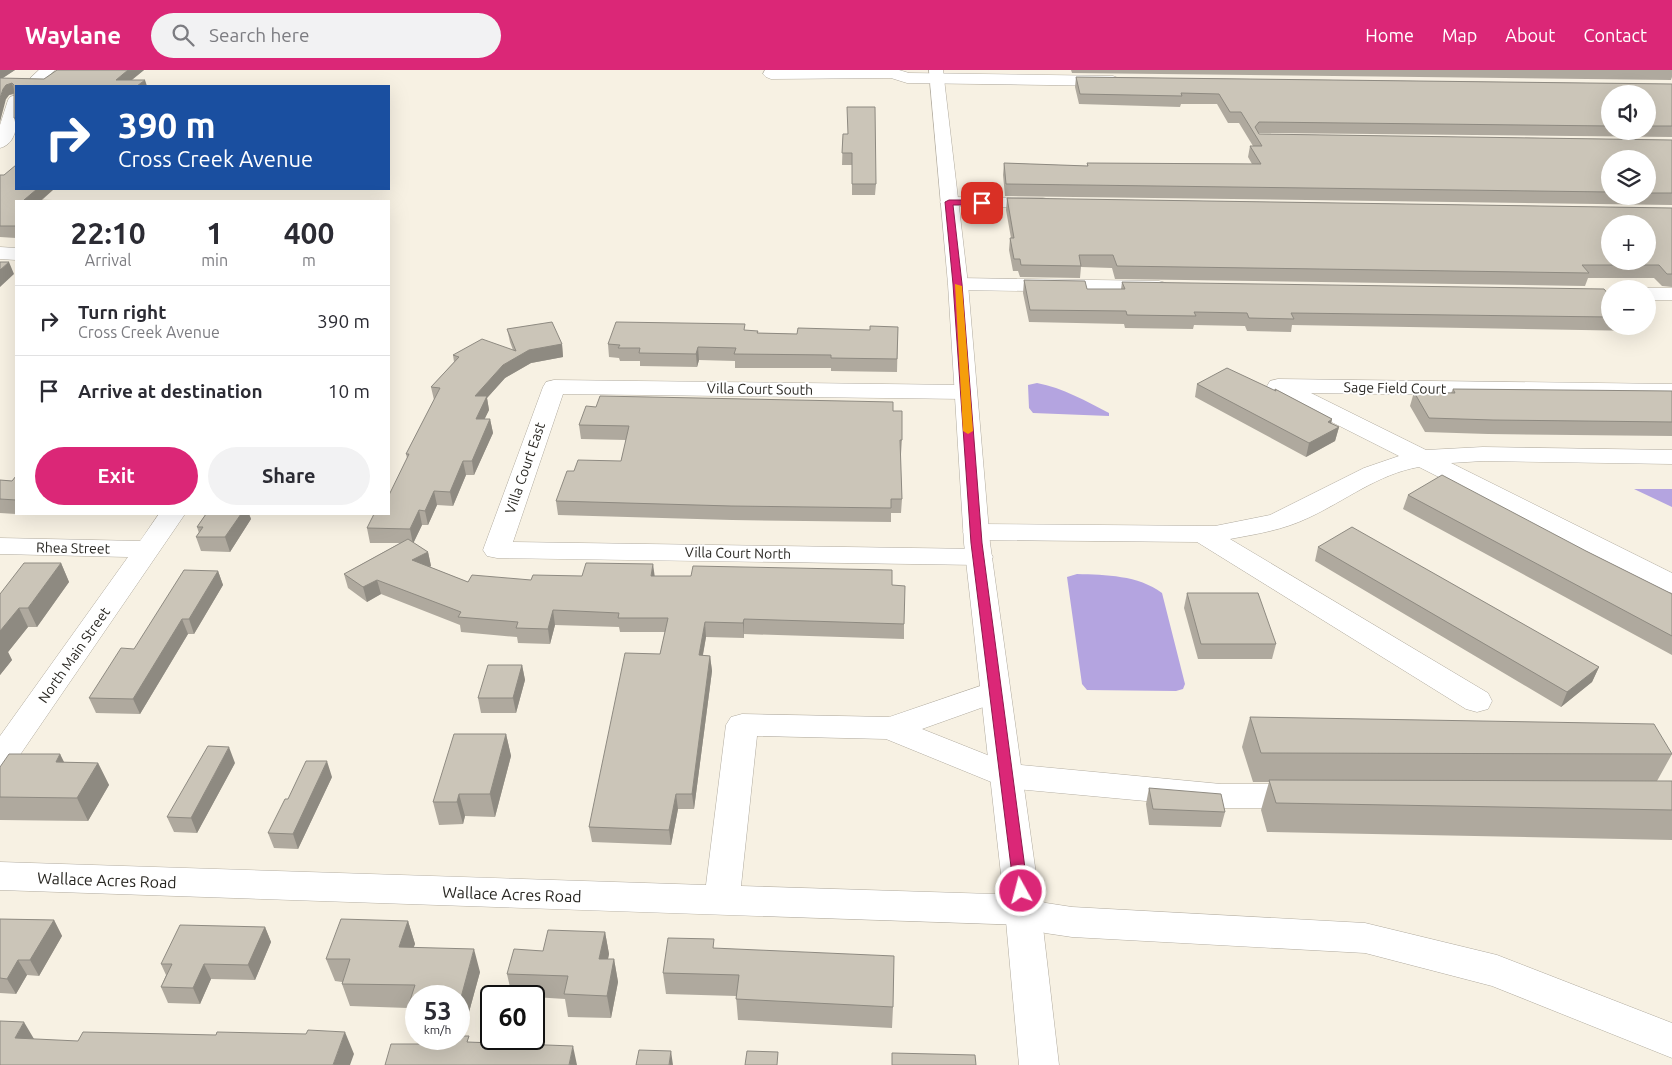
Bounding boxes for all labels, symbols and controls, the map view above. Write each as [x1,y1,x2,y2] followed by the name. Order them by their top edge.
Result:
[151,13,501,58] search box
[169,21,197,49] icon: search
[25,22,121,49] text: Waylane
[209,24,309,46] text: Search here
[1365,25,1414,45] text: Home
[1442,25,1477,45] text: Map
[1505,25,1555,45] text: About
[1583,25,1647,45] text: Contact
[1601,85,1656,335] map controls
[1601,85,1656,140] button: sound
[35,105,100,170] icon: right
[118,105,216,145] text: 390 m
[118,146,313,171] text: Cross Creek Avenue
[1601,150,1656,205] button: layers
[961,182,1003,224] pin
[968,189,996,217] icon: arrive
[1601,215,1656,270] button: +
[71,216,146,250] text: 22:10
[206,216,223,250] text: 1
[284,216,334,250] text: 400
[85,251,131,269] text: Arrival
[201,251,228,269] text: min
[302,251,316,269] text: m
[1601,280,1656,335] button: −
[78,301,166,323] text: Turn right
[35,307,63,335] icon: right
[317,310,370,332] text: 390 m
[78,323,220,341] text: Cross Creek Avenue
[35,377,63,405] icon: arrive
[1344,379,1447,397] street label: Sage Field Court
[78,380,263,402] text: Arrive at destination
[328,380,370,402] text: 10 m
[707,380,813,398] street label: Villa Court South
[502,420,548,516] street label: Villa Court East
[35,447,198,505] button: Exit
[208,447,370,505] button: Share
[36,539,111,557] street label: Rhea Street
[685,544,791,562] street label: Villa Court North
[35,604,113,706] street label: North Main Street
[994,864,1046,916] position arrow
[37,869,177,891] street label: Wallace Acres Road
[442,883,582,905] street label: Wallace Acres Road
[480,985,545,1050] speed limit sign: 60
[423,997,452,1025] text: 53
[424,1023,451,1036] text: km/h

